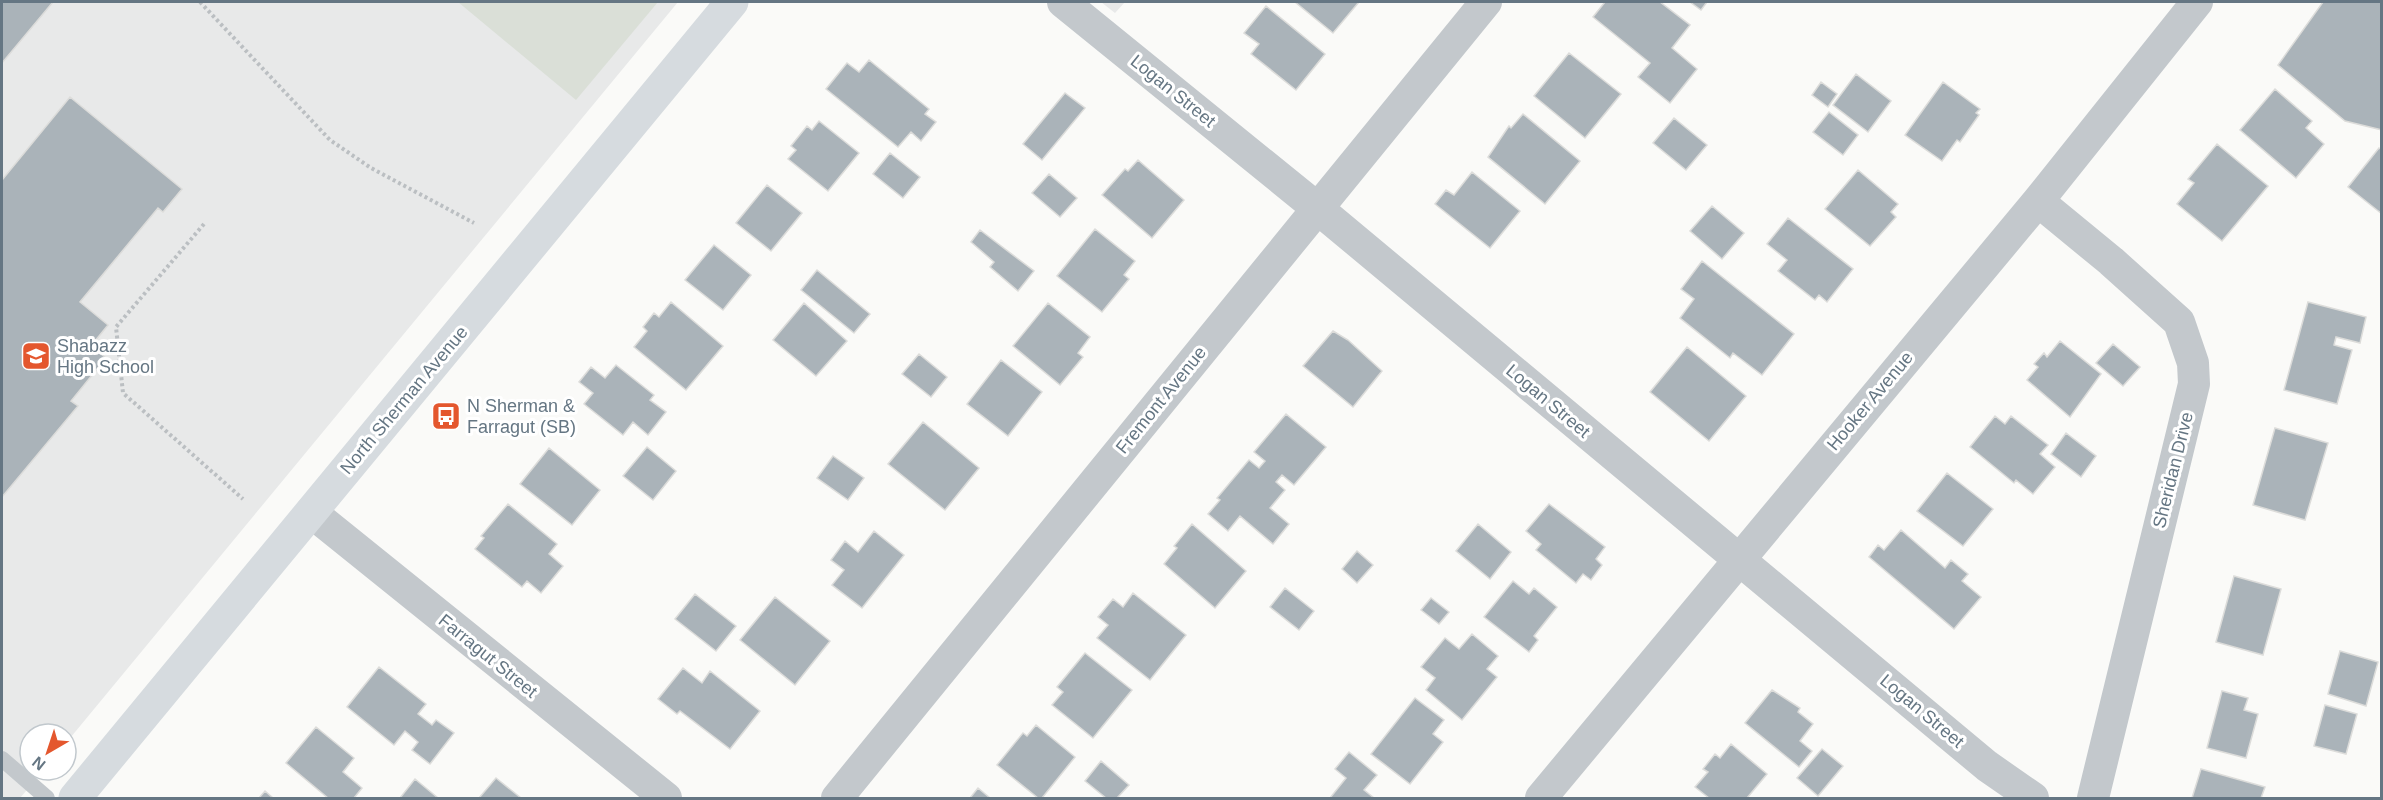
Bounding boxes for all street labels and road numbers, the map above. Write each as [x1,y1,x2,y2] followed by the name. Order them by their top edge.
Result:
[1127,51,1219,131] street label: Logan Street
[336,322,472,478] street label: North Sherman Avenue
[1112,343,1210,457] street label: Fremont Avenue
[1823,348,1917,454] street label: Hooker Avenue
[1502,360,1594,442] street label: Logan Street
[2149,410,2197,530] street label: Sheridan Drive
[435,610,541,702] street label: Farragut Street
[1876,670,1968,752] street label: Logan Street

